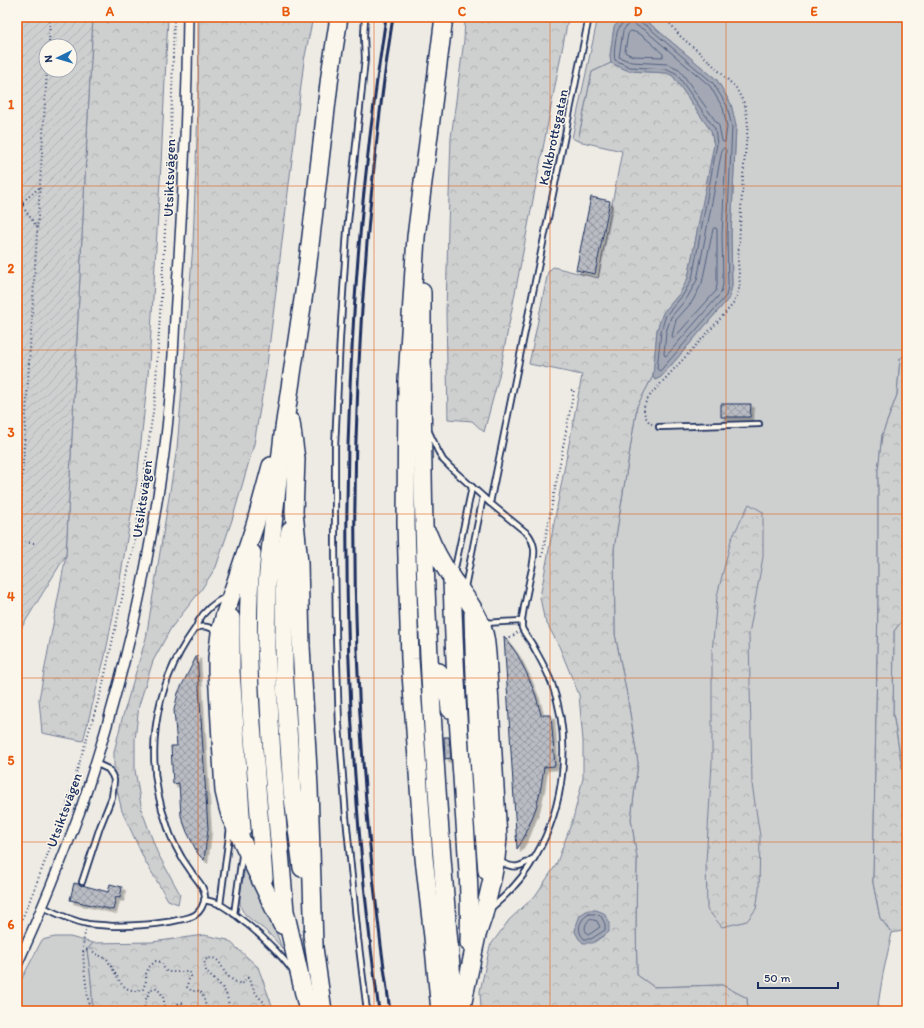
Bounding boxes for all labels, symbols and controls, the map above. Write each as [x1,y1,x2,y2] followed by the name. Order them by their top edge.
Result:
[105,4,115,19] text: A
[282,4,291,19] text: B
[458,4,467,19] text: C
[634,4,643,19] text: D
[810,4,818,19] text: E
[38,38,78,78] north arrow
[42,55,55,63] text: N
[535,87,572,187] street label: Kalkbrottsgatan
[8,97,14,112] text: 1
[160,138,179,217] street label: Utsiktsvägen
[8,261,15,276] text: 2
[7,425,15,440] text: 3
[129,459,156,539] street label: Utsiktsvägen
[7,589,15,604] text: 4
[8,753,15,768] text: 5
[43,770,86,850] street label: Utsiktsvägen
[8,917,15,932] text: 6
[758,964,838,990] scale bar
[764,971,790,985] text: 50 m

